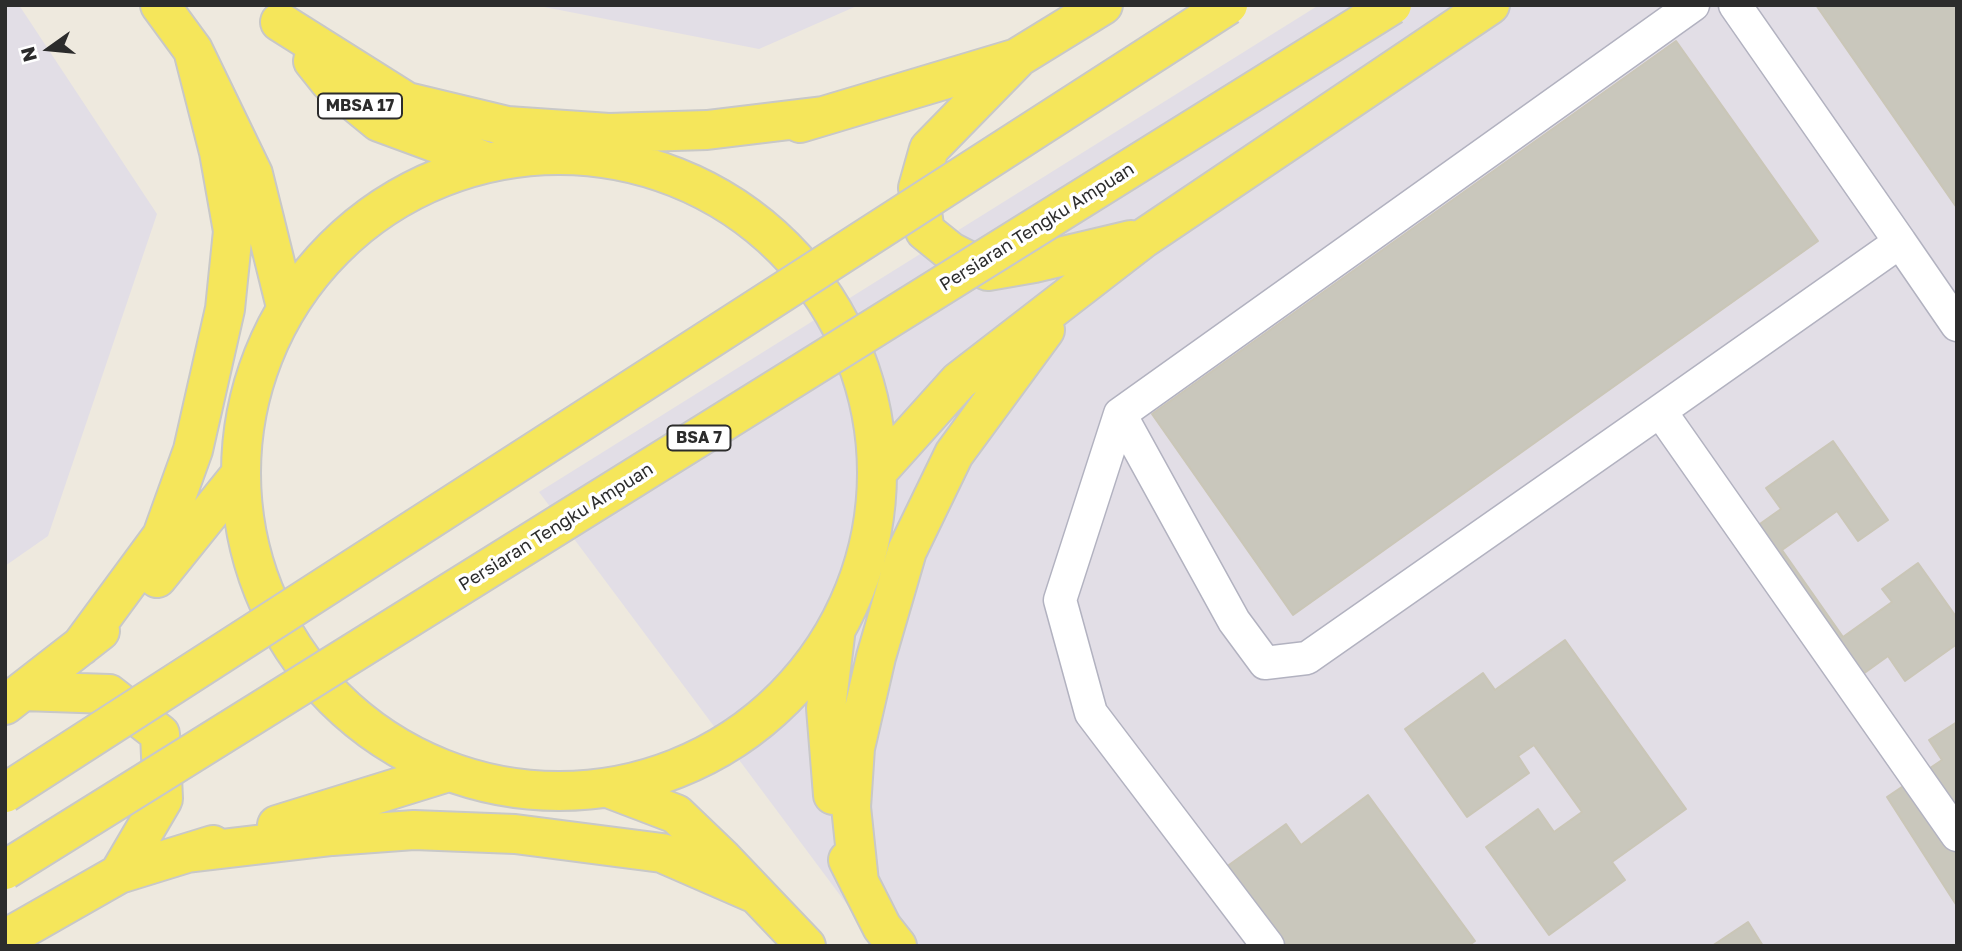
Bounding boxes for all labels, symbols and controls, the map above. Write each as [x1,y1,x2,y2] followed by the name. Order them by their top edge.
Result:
[14,14,84,84] north arrow
[15,45,41,65] text: N
[318,94,402,118] road number: MBSA 17
[936,158,1138,296] street label: Persiaran Tengku Ampuan
[668,426,730,450] road number: BSA 7
[455,458,657,596] street label: Persiaran Tengku Ampuan

